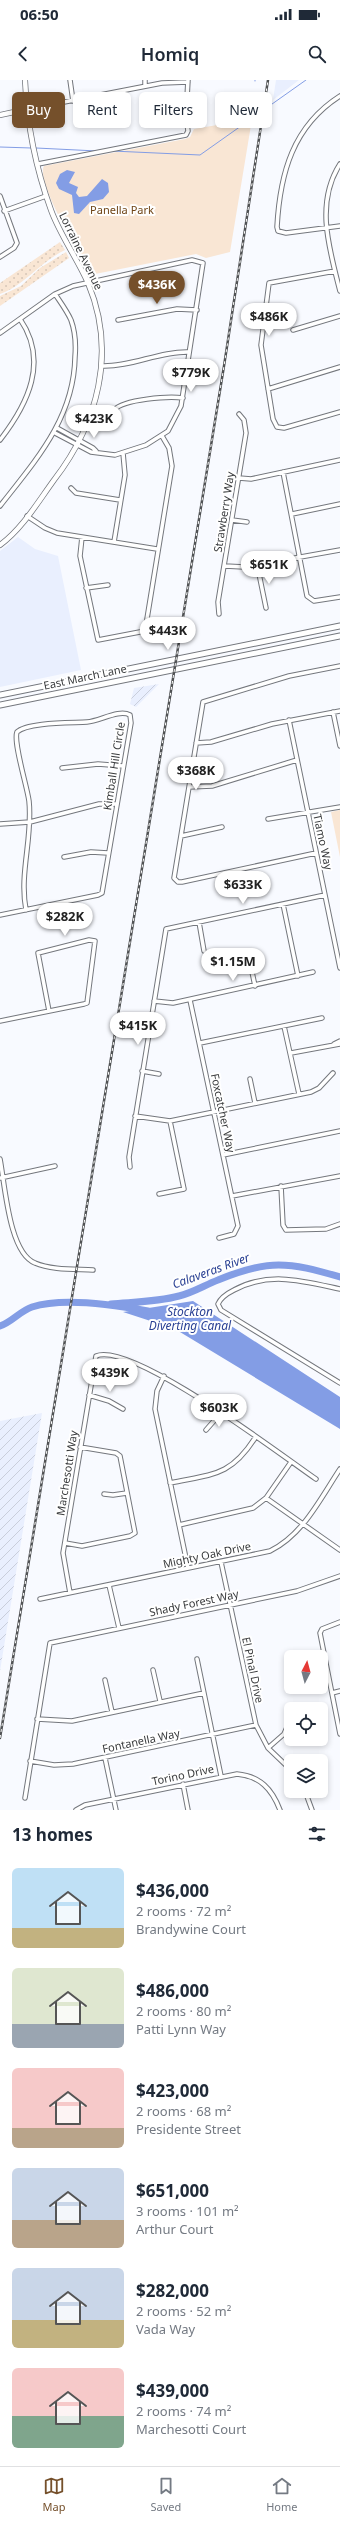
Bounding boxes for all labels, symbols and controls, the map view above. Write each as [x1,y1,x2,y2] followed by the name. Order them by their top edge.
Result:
[20,4,59,24] text: 06:50
[141,42,199,66] text: Homiq
[12,43,34,65] icon: back
[306,43,328,65] icon: search
[12,92,65,128] chip: Buy
[73,92,131,128] chip: Rent
[139,92,207,128] chip: Filters
[215,92,272,128] chip: New
[90,202,154,217] park label: Panella Park
[56,209,107,292] street label: Lorraine Avenue
[129,271,185,305] pin: $436K
[138,275,176,293] text: $436K
[241,303,297,337] pin: $486K
[250,307,288,325] text: $486K
[163,359,219,393] pin: $779K
[172,363,210,381] text: $779K
[66,405,122,439] pin: $423K
[75,409,113,427] text: $423K
[210,470,237,553] street label: Strawberry Way
[241,551,297,585] pin: $651K
[250,555,288,573] text: $651K
[140,617,196,651] pin: $443K
[149,621,187,639] text: $443K
[42,660,128,693] street label: East March Lane
[99,721,128,811] street label: Kimball Hill Circle
[168,757,224,791] pin: $368K
[177,761,215,779] text: $368K
[310,813,337,872] street label: Tiamo Way
[215,871,271,905] pin: $633K
[224,875,262,893] text: $633K
[37,903,93,937] pin: $282K
[46,907,84,925] text: $282K
[200,948,266,982] pin: $1.15M
[210,952,256,970] text: $1.15M
[110,1012,166,1046] pin: $415K
[119,1016,157,1034] text: $415K
[208,1072,239,1154] street label: Foxcatcher Way
[170,1248,253,1292] water label: Calaveras River
[149,1303,232,1334] water label: Stockton Diverting Canal
[82,1359,138,1393] pin: $439K
[91,1363,129,1381] text: $439K
[191,1394,247,1428] pin: $603K
[200,1398,238,1416] text: $603K
[52,1429,81,1517] street label: Marchesotti Way
[162,1538,252,1571] street label: Mighty Oak Drive
[148,1586,240,1619] street label: Shady Forest Way
[239,1635,268,1704] street label: El Pinal Drive
[284,1650,328,1694] north arrow
[284,1650,328,1798] map controls
[284,1702,328,1746] button: locate
[101,1725,181,1756] street label: Fontanella Way
[284,1754,328,1798] button: layers
[151,1761,215,1788] street label: Torino Drive
[12,1823,93,1846] text: 13 homes
[306,1823,328,1845] icon: filters
[136,1879,209,1902] text: $436,000
[44,1884,92,1932] icon: home
[136,1902,231,1920] text: 2 rooms · 72 m²
[136,1920,246,1938] text: Brandywine Court
[136,1979,209,2002] text: $486,000
[44,1984,92,2032] icon: home
[136,2002,231,2020] text: 2 rooms · 80 m²
[136,2020,226,2038] text: Patti Lynn Way
[136,2079,209,2102] text: $423,000
[44,2084,92,2132] icon: home
[136,2102,231,2120] text: 2 rooms · 68 m²
[136,2120,241,2138] text: Presidente Street
[136,2179,209,2202] text: $651,000
[44,2184,92,2232] icon: home
[136,2202,239,2220] text: 3 rooms · 101 m²
[136,2220,213,2238] text: Arthur Court
[136,2279,209,2302] text: $282,000
[44,2284,92,2332] icon: home
[136,2302,231,2320] text: 2 rooms · 52 m²
[136,2320,195,2338] text: Vada Way
[136,2379,209,2402] text: $439,000
[44,2384,92,2432] icon: home
[136,2402,231,2420] text: 2 rooms · 74 m²
[136,2420,246,2438] text: Marchesotti Court
[43,2475,65,2514] tab: Map
[150,2475,181,2514] tab: Saved
[266,2475,298,2514] tab: Home

